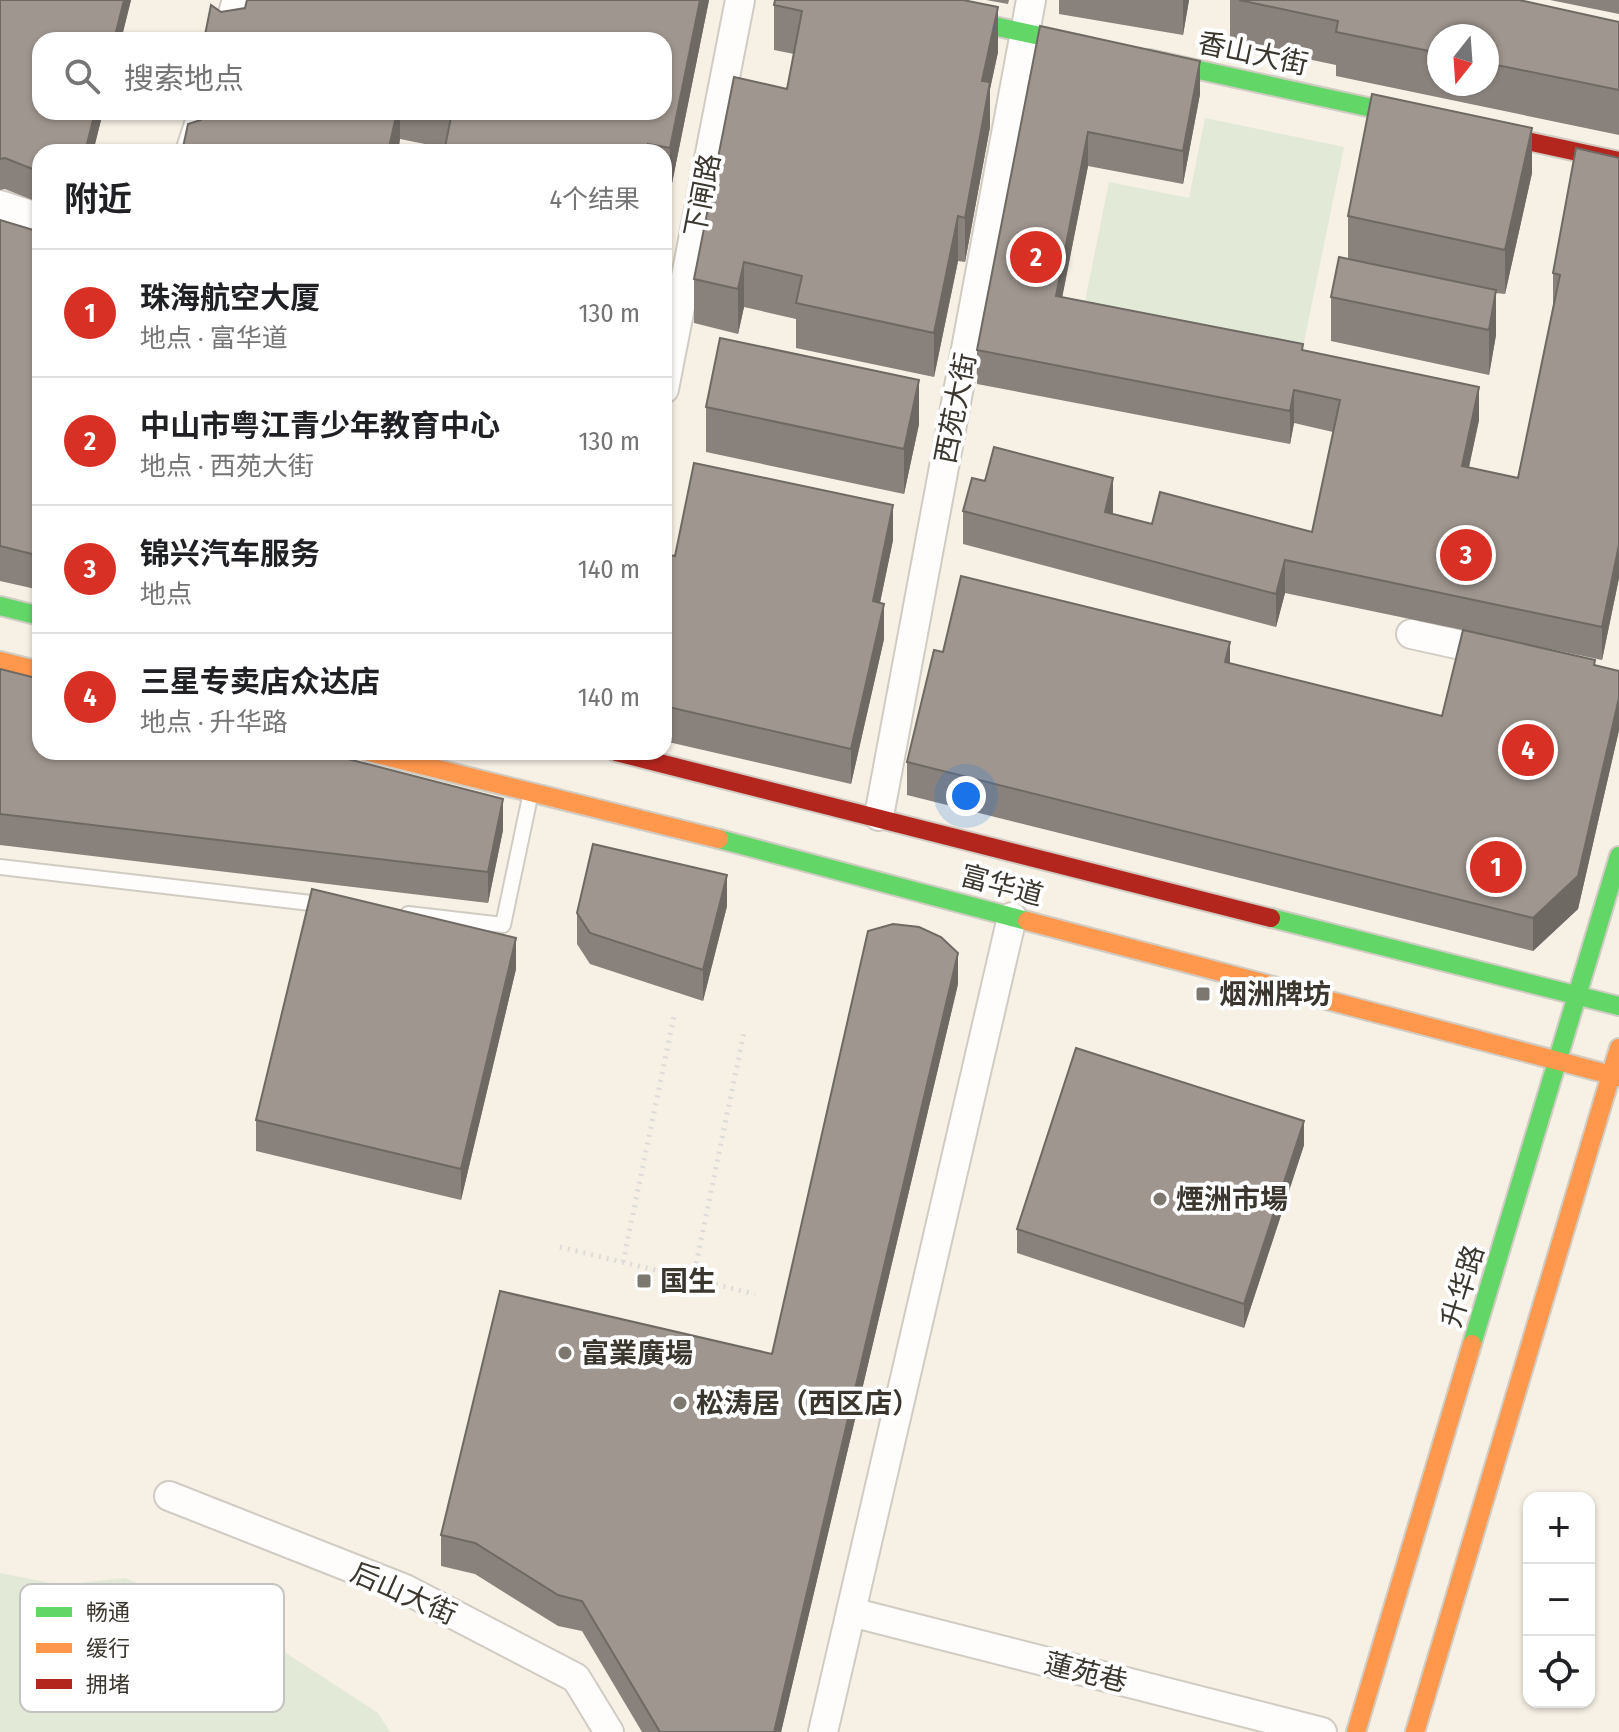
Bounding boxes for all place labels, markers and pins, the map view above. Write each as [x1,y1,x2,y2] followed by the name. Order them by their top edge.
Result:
[1010,227,1062,287] pin: 2
[1440,525,1492,585] pin: 3
[1502,720,1554,780] pin: 4
[1470,837,1522,897] pin: 1
[1219,978,1331,1011] place label: 烟洲牌坊
[1194,985,1212,1003] marker: 烟洲牌坊
[1176,1183,1288,1216] place label: 煙洲市場
[1151,1190,1169,1208] marker: 煙洲市場
[660,1265,716,1298] place label: 国生
[635,1272,653,1290] marker: 国生
[581,1337,693,1370] place label: 富業廣場
[556,1344,574,1362] marker: 富業廣場
[696,1387,920,1420] place label: 松涛居（西区店）
[671,1394,689,1412] marker: 松涛居（西区店）

